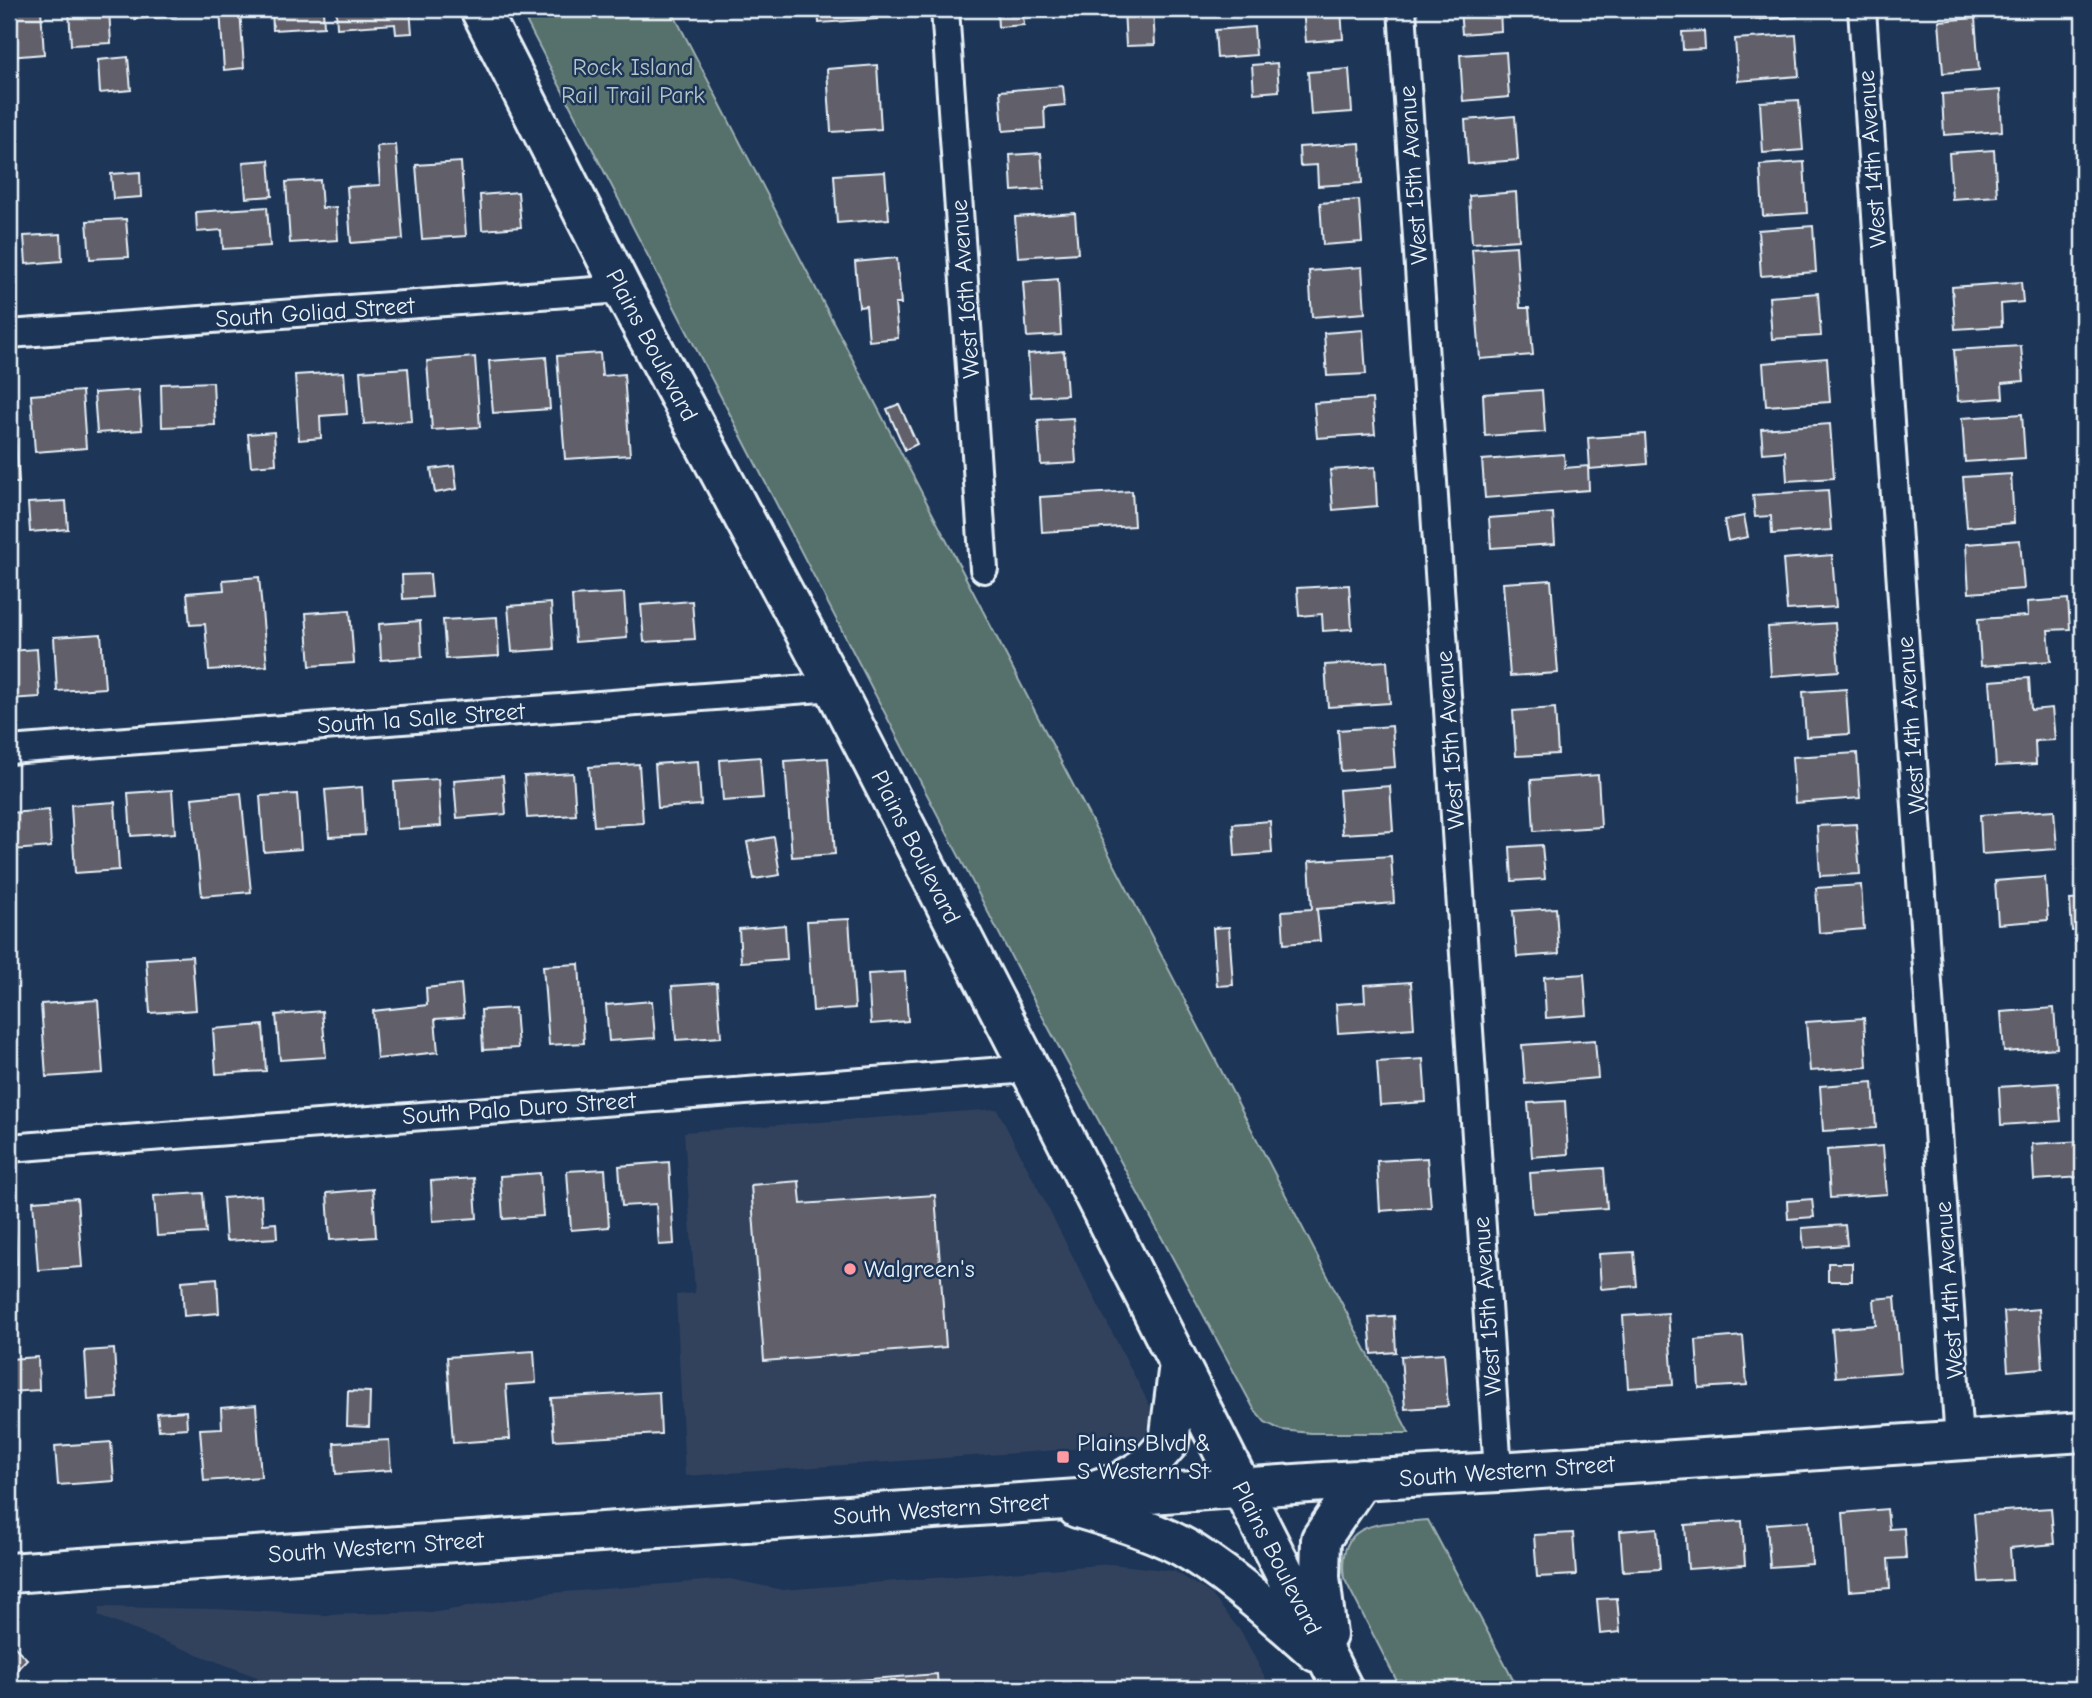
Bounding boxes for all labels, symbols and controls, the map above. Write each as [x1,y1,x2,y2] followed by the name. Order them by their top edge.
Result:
[561,53,705,109] park label: Rock Island Rail Trail Park
[1852,69,1892,249] street label: West 14th Avenue
[1393,85,1433,265] street label: West 15th Avenue
[945,199,985,379] street label: West 16th Avenue
[600,264,704,426] street label: Plains Boulevard
[214,291,417,333] street label: South Goliad Street
[1891,635,1931,815] street label: West 14th Avenue
[1430,650,1470,830] street label: West 15th Avenue
[316,697,527,739] street label: South la Salle Street
[865,766,967,928] street label: Plains Boulevard
[401,1086,638,1130] street label: South Palo Duro Street
[1929,1200,1969,1380] street label: West 14th Avenue
[1467,1216,1507,1396] street label: West 15th Avenue
[864,1255,975,1283] place label: Walgreen's
[842,1261,858,1277] marker: Walgreen's
[1077,1429,1211,1485] place label: Plains Blvd & S Western St
[1055,1449,1071,1465] marker: Plains Blvd & S Western St
[1398,1449,1617,1493] street label: South Western Street
[1226,1477,1328,1639] street label: Plains Boulevard
[832,1487,1051,1531] street label: South Western Street
[267,1525,486,1569] street label: South Western Street

